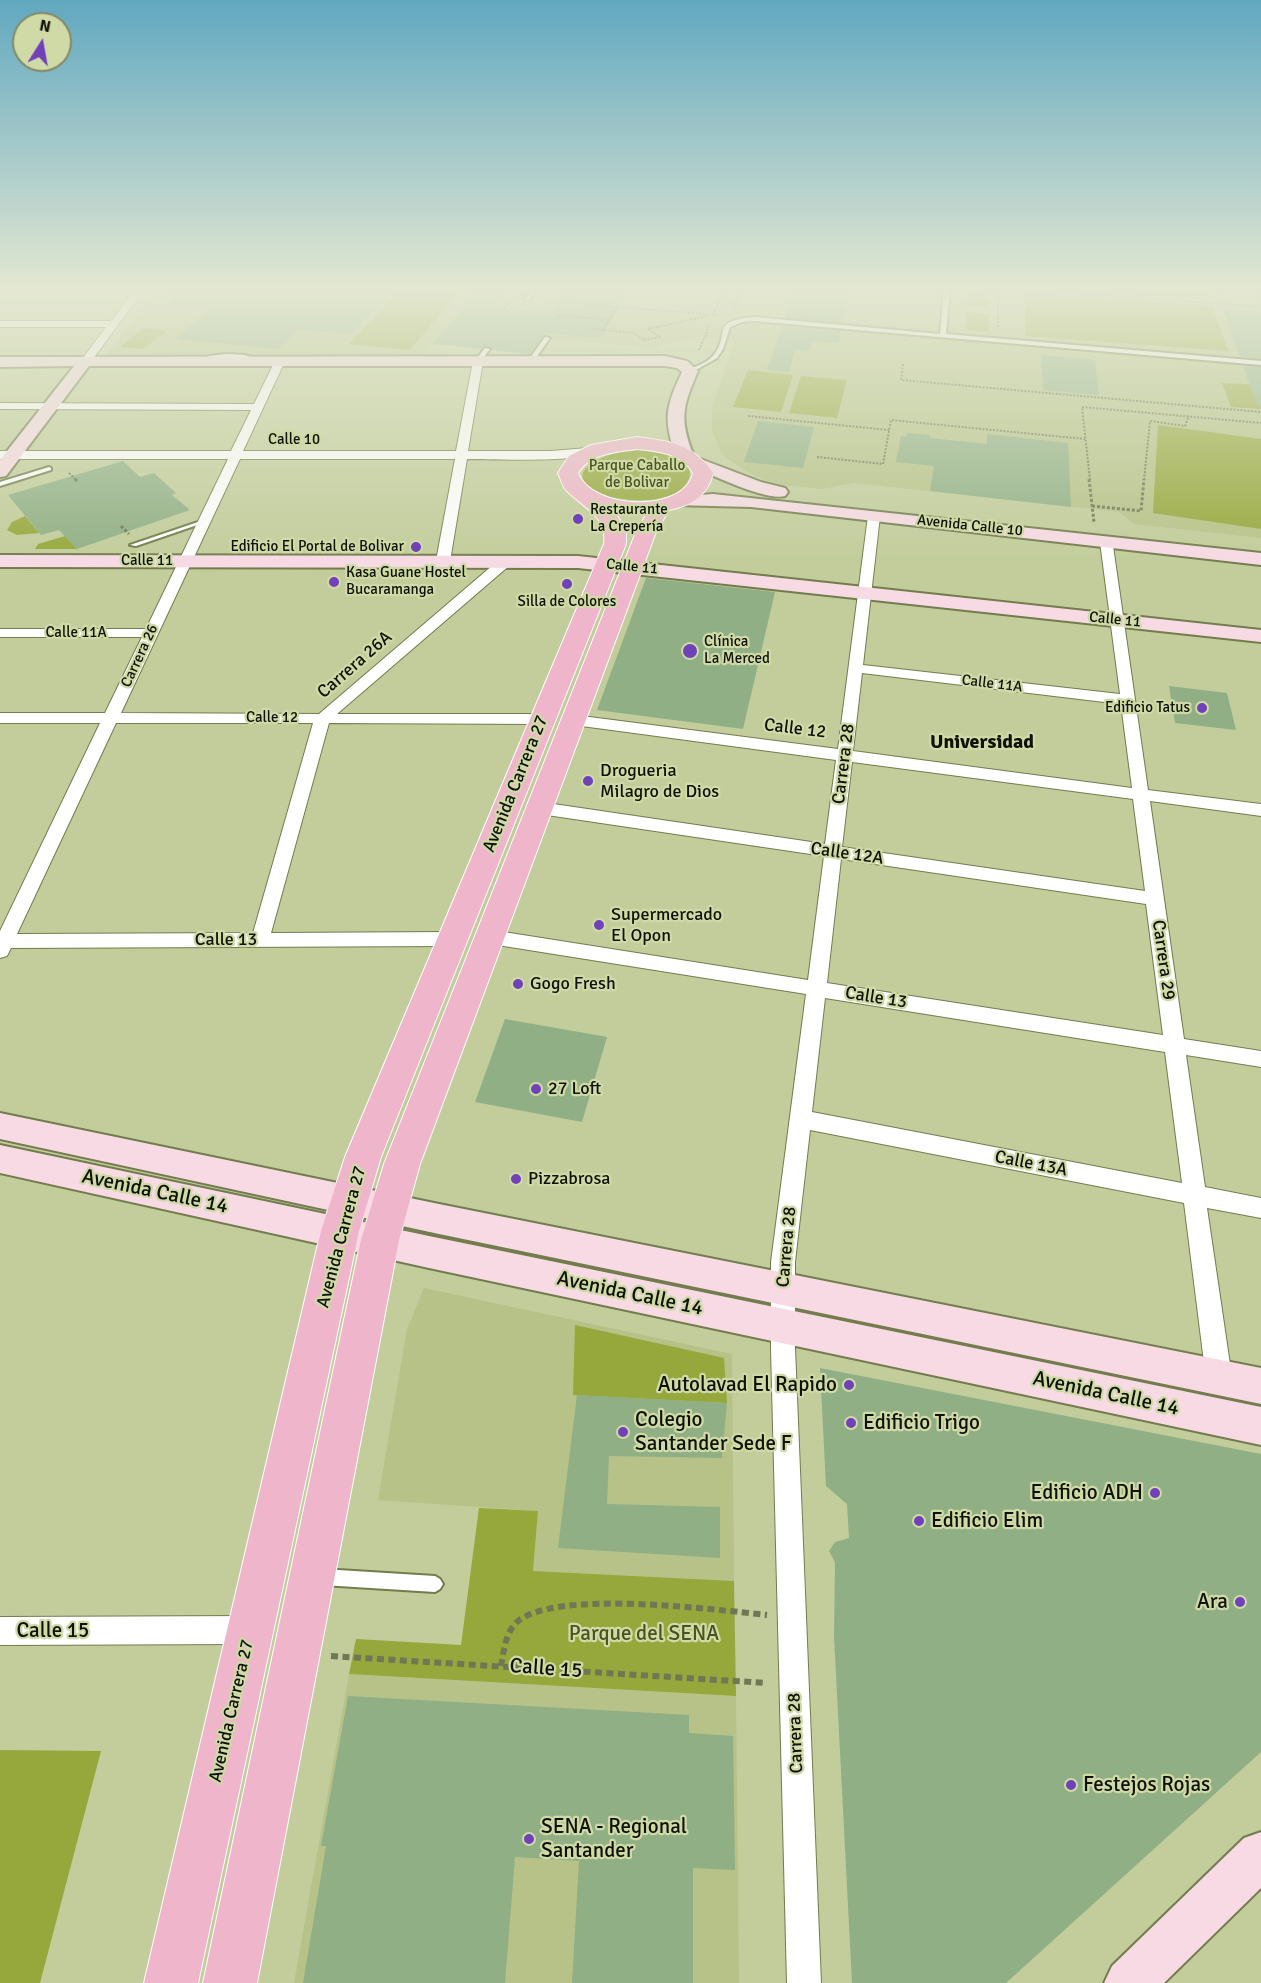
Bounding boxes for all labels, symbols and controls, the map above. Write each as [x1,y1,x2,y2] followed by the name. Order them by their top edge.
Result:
[12,12,72,72] north arrow
[38,15,52,37] text: N
[268,431,320,449] street label: Calle 10
[589,457,685,492] park label: Parque Caballo de Bolivar
[590,501,668,536] place label: Restaurante La Crepería
[916,511,1024,541] street label: Avenida Calle 10
[571,512,585,526] marker: Restaurante La Crepería
[230,538,404,556] place label: Edificio El Portal de Bolivar
[409,540,423,554] marker: Edificio El Portal de Bolivar
[121,552,173,570] street label: Calle 11
[605,555,659,579] street label: Calle 11
[346,564,466,599] place label: Kasa Guane Hostel Bucaramanga
[327,575,341,589] marker: Kasa Guane Hostel Bucaramanga
[560,577,574,591] marker: Silla de Colores
[518,593,616,611] place label: Silla de Colores
[1088,608,1142,632] street label: Calle 11
[118,622,162,690] street label: Carrera 26
[45,624,107,642] street label: Calle 11A
[313,627,397,703] street label: Carrera 26A
[704,633,770,668] place label: Clínica La Merced
[681,642,699,660] marker: Clínica La Merced
[961,671,1023,697] street label: Calle 11A
[1105,699,1190,717] place label: Edificio Tatus
[1195,701,1209,715] marker: Edificio Tatus
[246,709,298,727] street label: Calle 12
[479,712,553,856] street label: Avenida Carrera 27
[763,714,827,744] street label: Calle 12
[828,723,860,805] street label: Carrera 28
[930,731,1034,755] district label: Universidad
[600,760,719,802] place label: Drogueria Milagro de Dios
[581,774,595,788] marker: Drogueria Milagro de Dios
[809,838,885,870] street label: Calle 12A
[611,904,722,946] place label: Supermercado El Opon
[592,918,606,932] marker: Supermercado El Opon
[1147,918,1179,1002] street label: Carrera 29
[195,929,257,951] street label: Calle 13
[530,973,616,995] place label: Gogo Fresh
[511,977,525,991] marker: Gogo Fresh
[843,982,909,1014] street label: Calle 13
[548,1078,601,1100] place label: 27 Loft
[529,1082,543,1096] marker: 27 Loft
[993,1146,1069,1182] street label: Calle 13A
[80,1164,230,1220] street label: Avenida Calle 14
[313,1164,371,1310] street label: Avenida Carrera 27
[528,1168,610,1190] place label: Pizzabrosa
[509,1172,523,1186] marker: Pizzabrosa
[773,1206,801,1288] street label: Carrera 28
[555,1266,705,1322] street label: Avenida Calle 14
[1031,1366,1181,1422] street label: Avenida Calle 14
[658,1372,837,1398] place label: Autolavad El Rapido
[842,1378,856,1392] marker: Autolavad El Rapido
[635,1407,792,1457] place label: Colegio Santander Sede F
[863,1410,980,1436] place label: Edificio Trigo
[844,1416,858,1430] marker: Edificio Trigo
[616,1425,630,1439] marker: Colegio Santander Sede F
[1031,1480,1143,1506] place label: Edificio ADH
[1148,1486,1162,1500] marker: Edificio ADH
[931,1508,1043,1534] place label: Edificio Elim
[912,1514,926,1528] marker: Edificio Elim
[1197,1589,1228,1615] place label: Ara
[1233,1595,1247,1609] marker: Ara
[17,1618,89,1644] street label: Calle 15
[569,1621,719,1647] park label: Parque del SENA
[205,1638,259,1784] street label: Avenida Carrera 27
[509,1654,583,1684] street label: Calle 15
[784,1692,808,1774] street label: Carrera 28
[1083,1772,1210,1798] place label: Festejos Rojas
[1064,1778,1078,1792] marker: Festejos Rojas
[541,1814,687,1864] place label: SENA - Regional Santander
[522,1832,536,1846] marker: SENA - Regional Santander

